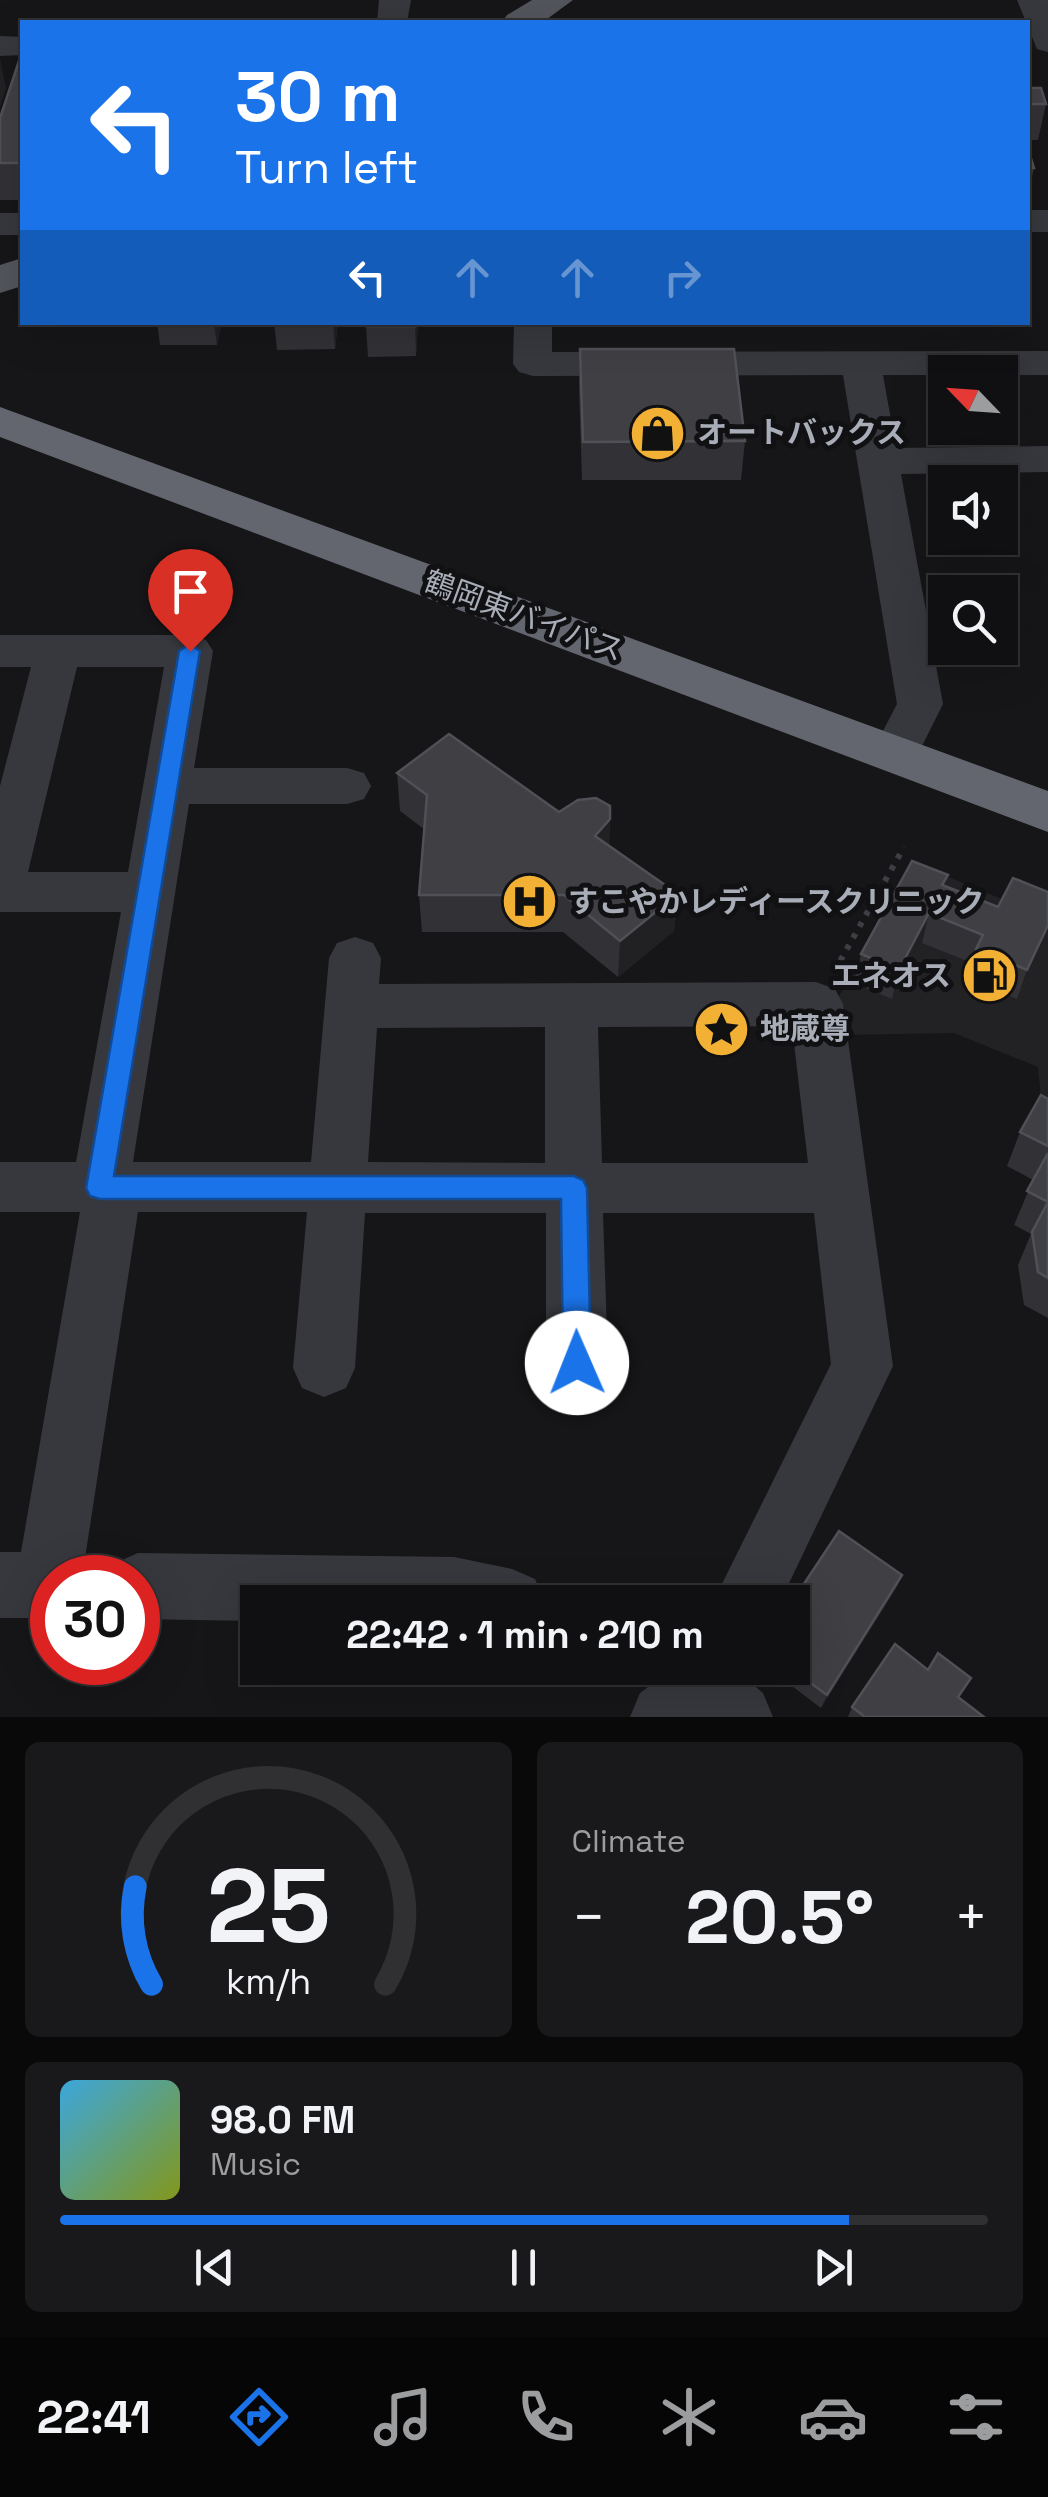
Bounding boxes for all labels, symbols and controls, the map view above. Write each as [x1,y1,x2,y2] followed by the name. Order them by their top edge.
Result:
[235,52,400,141] text: 30 m
[70,60,200,190] icon: left
[235,139,418,196] text: Turn left
[340,250,395,305] icon: left
[445,250,500,305] icon: ahead
[550,250,605,305] icon: ahead
[655,250,710,305] icon: right
[928,355,1018,445] north arrow
[928,355,1018,665] map controls
[628,403,688,463] shop icon: オートバックス
[697,413,906,452] place label: オートバックス
[928,465,1018,555] button: sound
[148,549,233,652] pin
[419,561,629,670] street label: 鶴岡東バイパス
[163,564,218,619] icon: arrive
[928,575,1018,665] button: search
[499,872,559,932] hospital icon: すこやかレディースクリニック
[568,882,984,921] place label: すこやかレディースクリニック
[960,946,1020,1006] fuel station icon: エネオス
[831,956,951,995] place label: エネオス
[691,999,751,1059] place icon: 地蔵尊
[760,1009,850,1048] place label: 地蔵尊
[525,1311,629,1415] position arrow
[30,1555,160,1685] speed limit sign: 30
[346,1611,704,1659] text: 22:42 · 1 min · 210 m
[572,1821,686,1861] text: Climate
[206,1840,330,1972] text: 25
[685,1869,874,1965] text: 20.5°
[572,1882,606,1952] text: −
[954,1882,988,1952] text: +
[226,1959,311,2004] text: km/h
[210,2096,355,2144] text: 98.0 FM
[210,2144,301,2184] text: Music
[187,2240,242,2295] icon: previous
[496,2240,551,2295] icon: pause
[806,2240,861,2295] icon: next
[224,2382,294,2452] icon: directions
[368,2382,438,2452] icon: music
[511,2382,581,2452] icon: phone
[654,2382,724,2452] icon: climate
[798,2382,868,2452] icon: car
[941,2382,1011,2452] icon: filters
[37,2389,151,2446] text: 22:41

